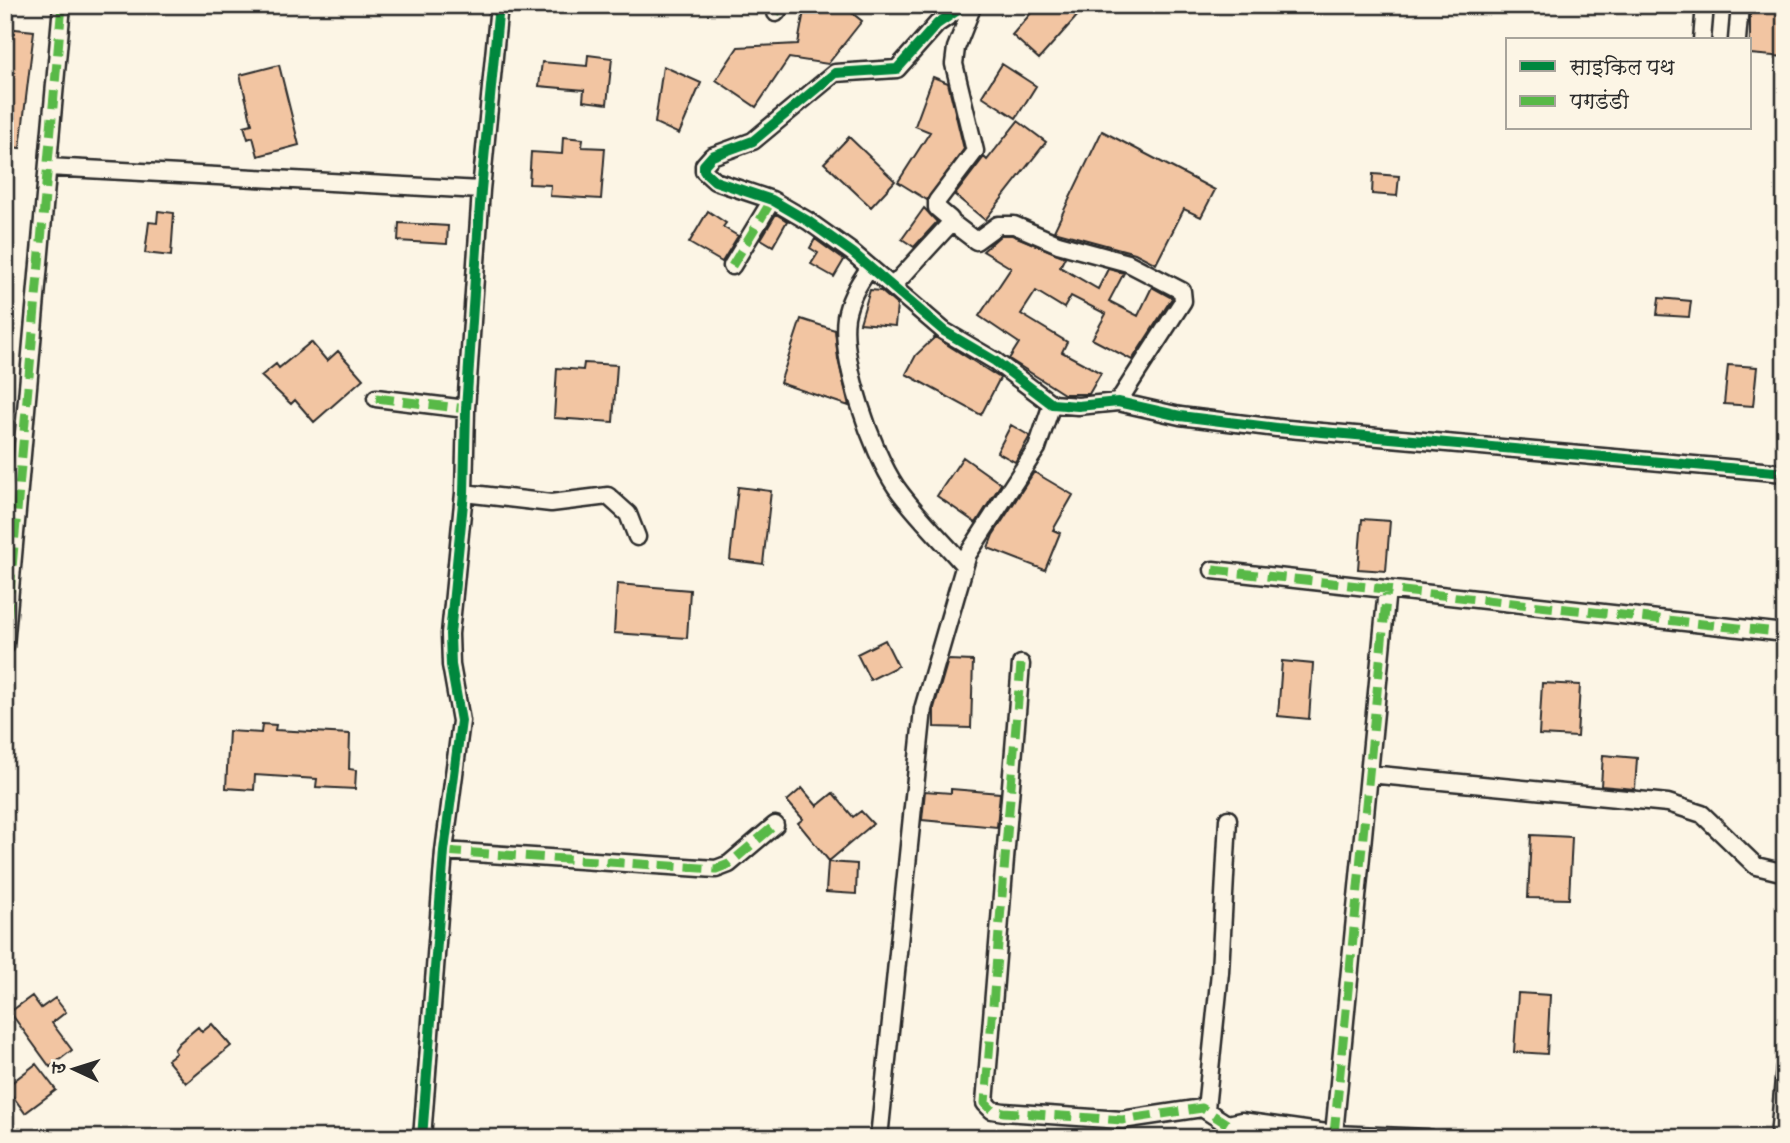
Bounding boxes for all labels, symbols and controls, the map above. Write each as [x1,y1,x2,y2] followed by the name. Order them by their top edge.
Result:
[1506,38,1752,130] legend
[1569,55,1676,85] text: साइकिल पथ
[1569,89,1629,119] text: पगडंडी
[38,1034,108,1104] north arrow
[47,1061,74,1075] text: उ

